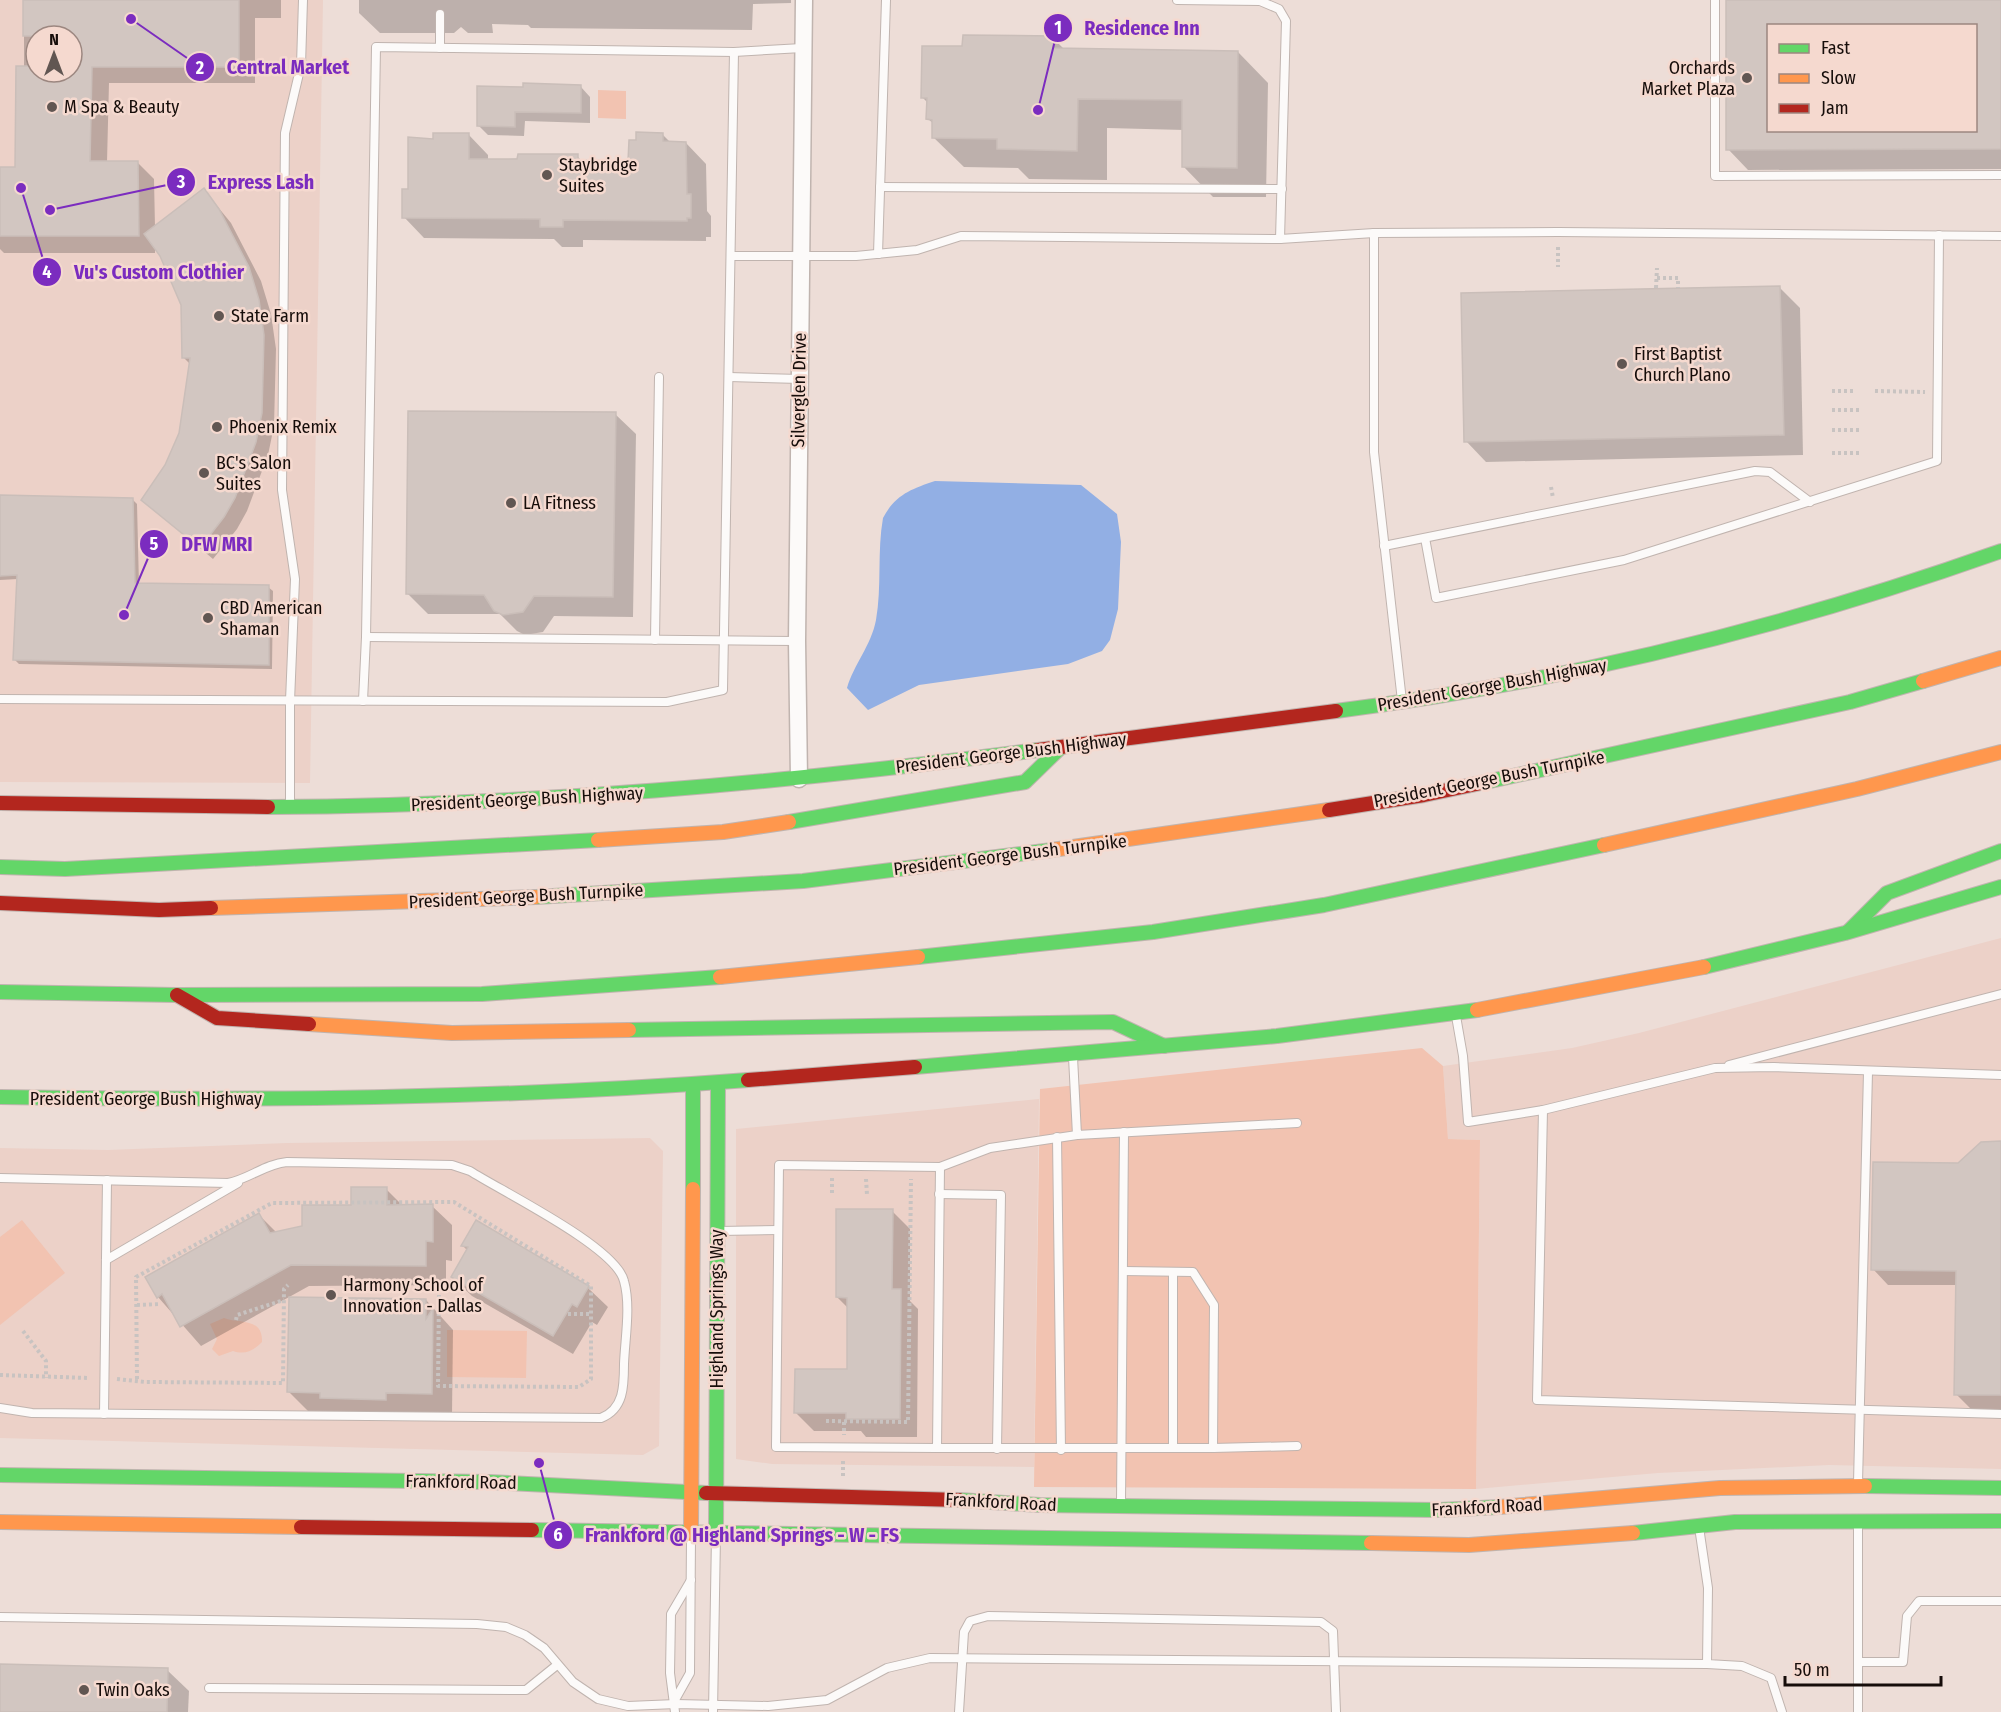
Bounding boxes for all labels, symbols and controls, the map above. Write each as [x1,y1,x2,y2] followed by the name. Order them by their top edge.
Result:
[1043,9,1212,47] callout: Residence Inn
[1084,16,1200,40] text: Residence Inn
[1054,17,1062,39] text: 1
[24,24,84,84] north arrow
[1767,24,1977,132] legend
[49,30,59,49] text: N
[1821,37,1850,59] text: Fast
[185,48,361,86] callout: Central Market
[227,55,350,79] text: Central Market
[195,57,204,79] text: 2
[1641,57,1735,100] place label: Orchards Market Plaza
[1821,67,1856,89] text: Slow
[1740,71,1754,85] marker: Orchards Market Plaza
[64,96,179,118] place label: M Spa & Beauty
[1821,97,1849,119] text: Jam
[45,100,59,114] marker: M Spa & Beauty
[559,154,637,197] place label: Staybridge Suites
[166,163,327,201] callout: Express Lash
[540,168,554,182] marker: Staybridge Suites
[208,170,314,194] text: Express Lash
[176,171,186,193] text: 3
[32,253,256,291] callout: Vu's Custom Clothier
[73,260,245,284] text: Vu's Custom Clothier
[42,261,52,283] text: 4
[231,305,309,327] place label: State Farm
[212,309,226,323] marker: State Farm
[787,332,811,448] street label: Silverglen Drive
[1634,343,1731,386] place label: First Baptist Church Plano
[1615,357,1629,371] marker: First Baptist Church Plano
[229,416,337,438] place label: Phoenix Remix
[210,420,224,434] marker: Phoenix Remix
[216,452,292,495] place label: BC's Salon Suites
[197,466,211,480] marker: BC's Salon Suites
[523,492,596,514] place label: LA Fitness
[504,496,518,510] marker: LA Fitness
[139,525,264,563] callout: DFW MRI
[181,532,253,556] text: DFW MRI
[150,533,159,555] text: 5
[220,597,323,640] place label: CBD American Shaman
[201,611,215,625] marker: CBD American Shaman
[1376,654,1608,716] street label: President George Bush Highway
[894,728,1128,778] street label: President George Bush Highway
[1372,746,1606,812] street label: President George Bush Turnpike
[410,782,644,816] street label: President George Bush Highway
[892,830,1128,880] street label: President George Bush Turnpike
[408,879,644,913] street label: President George Bush Turnpike
[30,1088,262,1110] street label: President George Bush Highway
[706,1230,728,1388] street label: Highland Springs Way
[343,1274,484,1317] place label: Harmony School of Innovation - Dallas
[324,1288,338,1302] marker: Harmony School of Innovation - Dallas
[405,1470,517,1494] street label: Frankford Road
[945,1488,1057,1516] street label: Frankford Road
[1431,1493,1543,1521] street label: Frankford Road
[543,1516,911,1554] callout: Frankford @ Highland Springs - W - FS
[585,1523,899,1547] text: Frankford @ Highland Springs - W - FS
[553,1524,563,1546] text: 6
[1785,1649,1941,1687] scale bar
[1794,1659,1830,1681] text: 50 m
[96,1679,170,1701] place label: Twin Oaks
[77,1683,91,1697] marker: Twin Oaks

